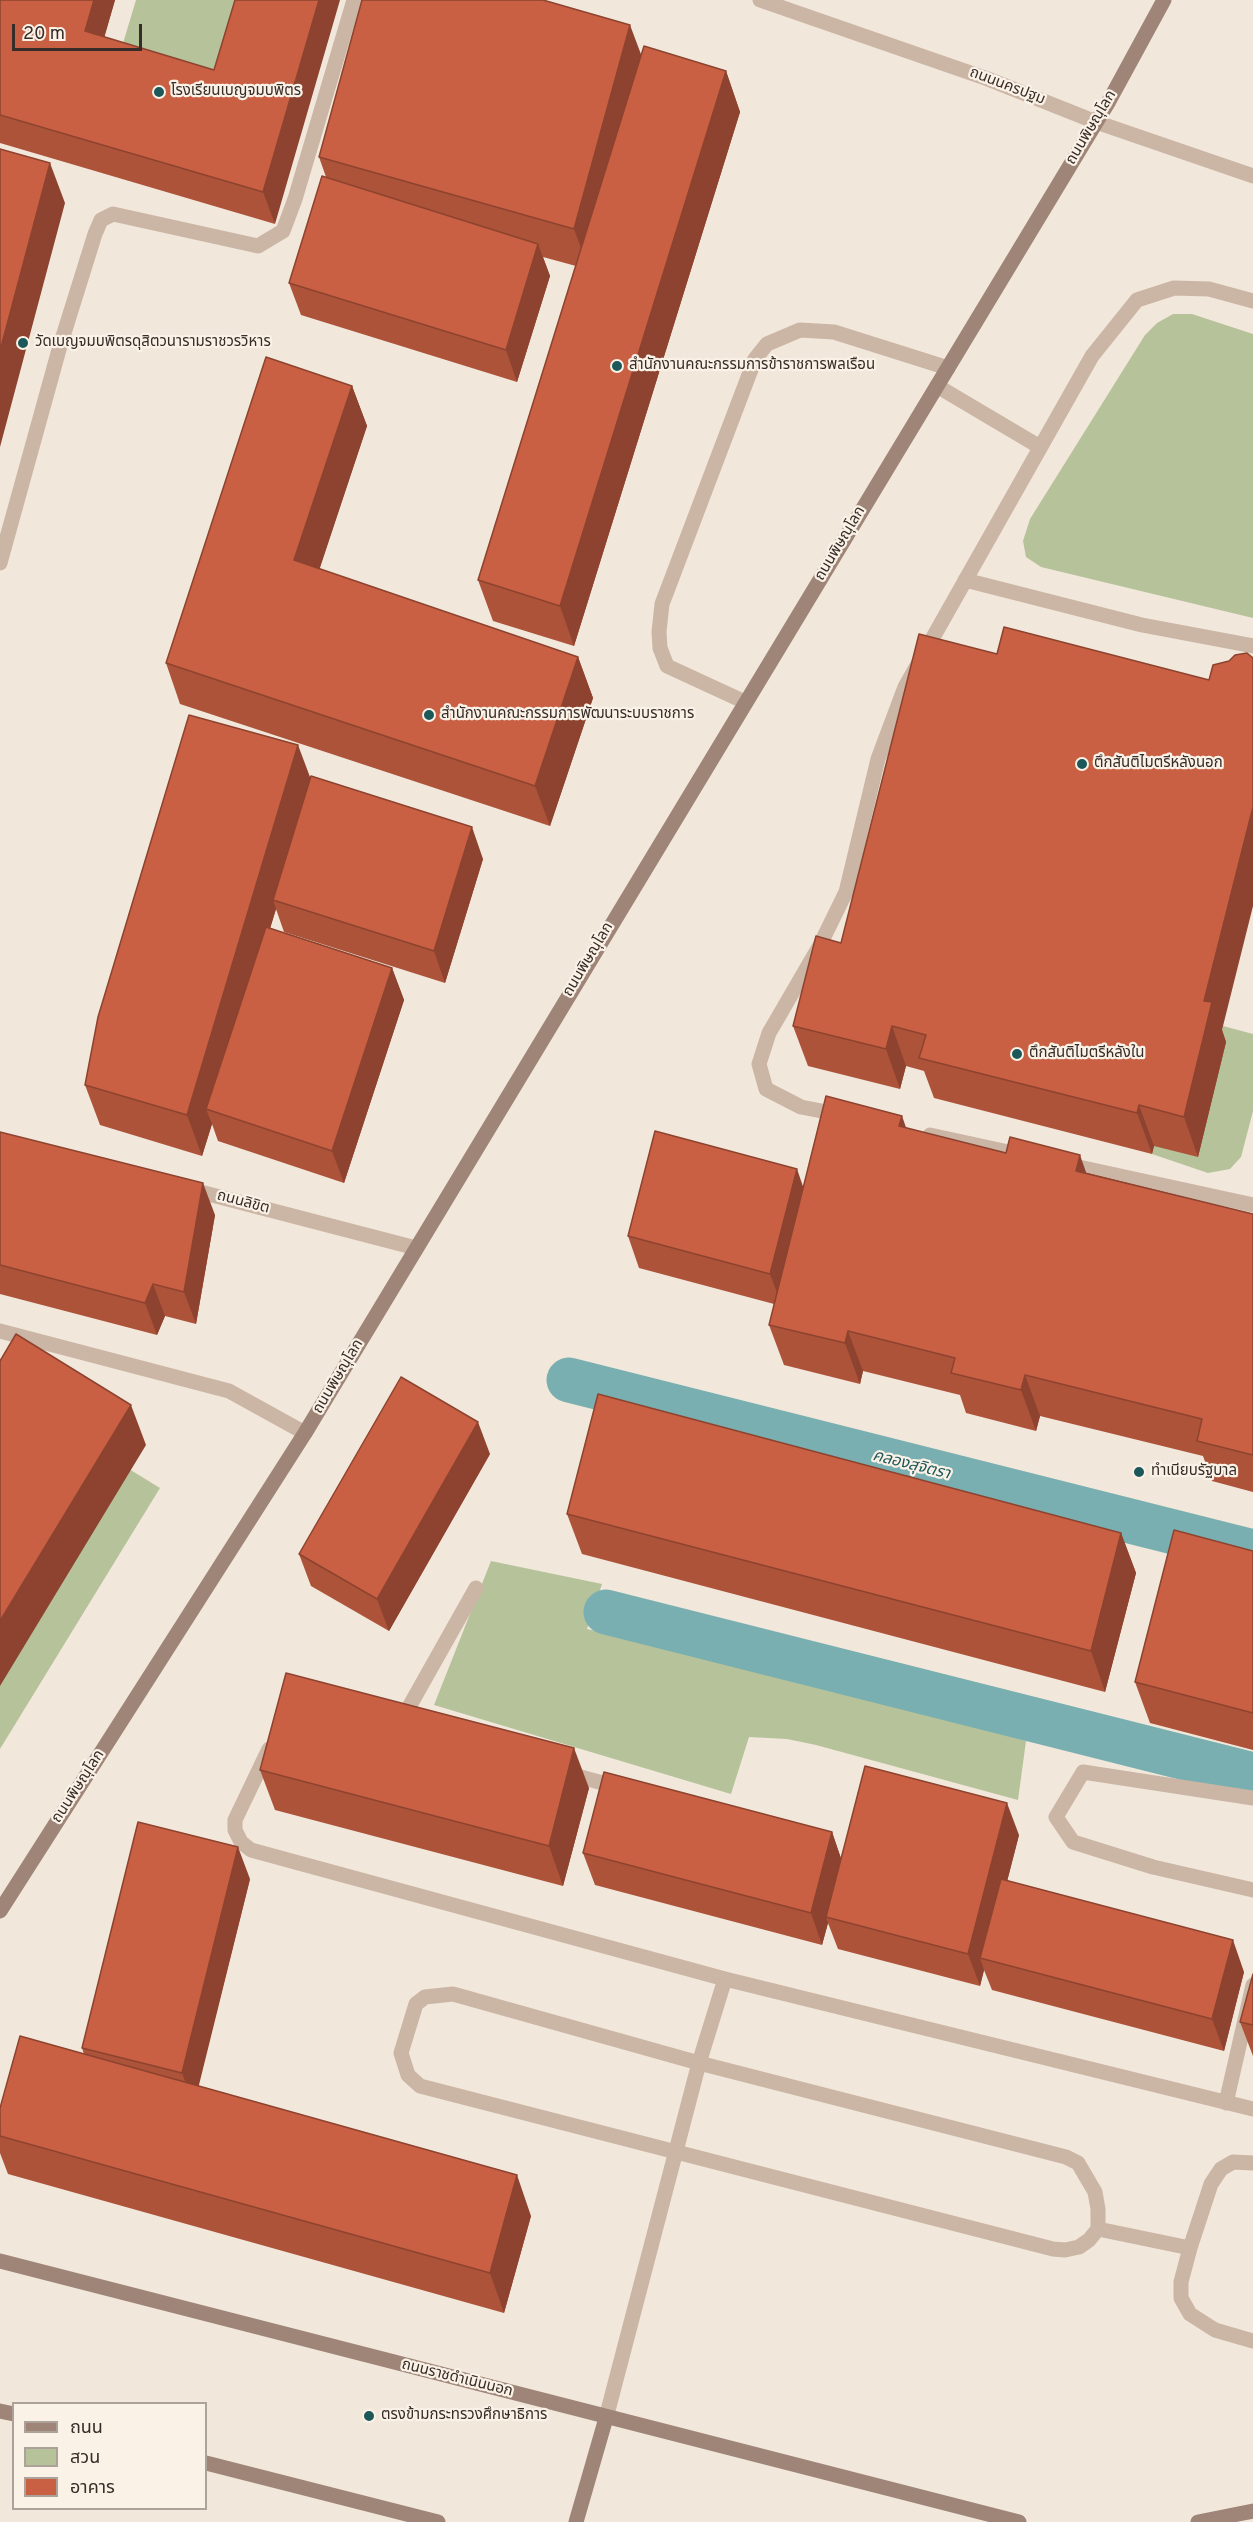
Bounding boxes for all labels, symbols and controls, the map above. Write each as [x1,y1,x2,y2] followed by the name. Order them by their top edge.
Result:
[15,12,146,50] scale bar
[23,23,65,46] text: 20 m
[967,64,1047,110] street label: ถนนนครปฐม
[171,83,301,101] place label: โรงเรียนเบญจมบพิตร
[152,85,166,99] marker: โรงเรียนเบญจมบพิตร
[1063,88,1121,168] street label: ถนนพิษณุโลก
[35,334,271,352] place label: วัดเบญจมบพิตรดุสิตวนารามราชวรวิหาร
[16,336,30,350] marker: วัดเบญจมบพิตรดุสิตวนารามราชวรวิหาร
[629,357,875,375] place label: สำนักงานคณะกรรมการข้าราชการพลเรือน
[610,359,624,373] marker: สำนักงานคณะกรรมการข้าราชการพลเรือน
[812,504,870,584] street label: ถนนพิษณุโลก
[441,706,694,724] place label: สำนักงานคณะกรรมการพัฒนาระบบราชการ
[422,708,436,722] marker: สำนักงานคณะกรรมการพัฒนาระบบราชการ
[1094,755,1223,773] place label: ตึกสันติไมตรีหลังนอก
[1075,757,1089,771] marker: ตึกสันติไมตรีหลังนอก
[560,920,618,1000] street label: ถนนพิษณุโลก
[1029,1045,1144,1063] place label: ตึกสันติไมตรีหลังใน
[1010,1047,1024,1061] marker: ตึกสันติไมตรีหลังใน
[215,1187,271,1219] street label: ถนนลิขิต
[310,1337,368,1417] street label: ถนนพิษณุโลก
[870,1447,952,1485] water label: คลองสุจิตรา
[1151,1463,1237,1481] place label: ทำเนียบรัฐบาล
[1132,1465,1146,1479] marker: ทำเนียบรัฐบาล
[49,1747,109,1827] street label: ถนนพิษณุโลก
[400,2356,514,2402] street label: ถนนราชดำเนินนอก
[12,2402,207,2510] legend
[381,2407,547,2425] place label: ตรงข้ามกระทรวงศึกษาธิการ
[362,2409,376,2423] marker: ตรงข้ามกระทรวงศึกษาธิการ
[70,2417,103,2440] text: ถนน
[70,2447,100,2470] text: สวน
[70,2477,115,2500] text: อาคาร

